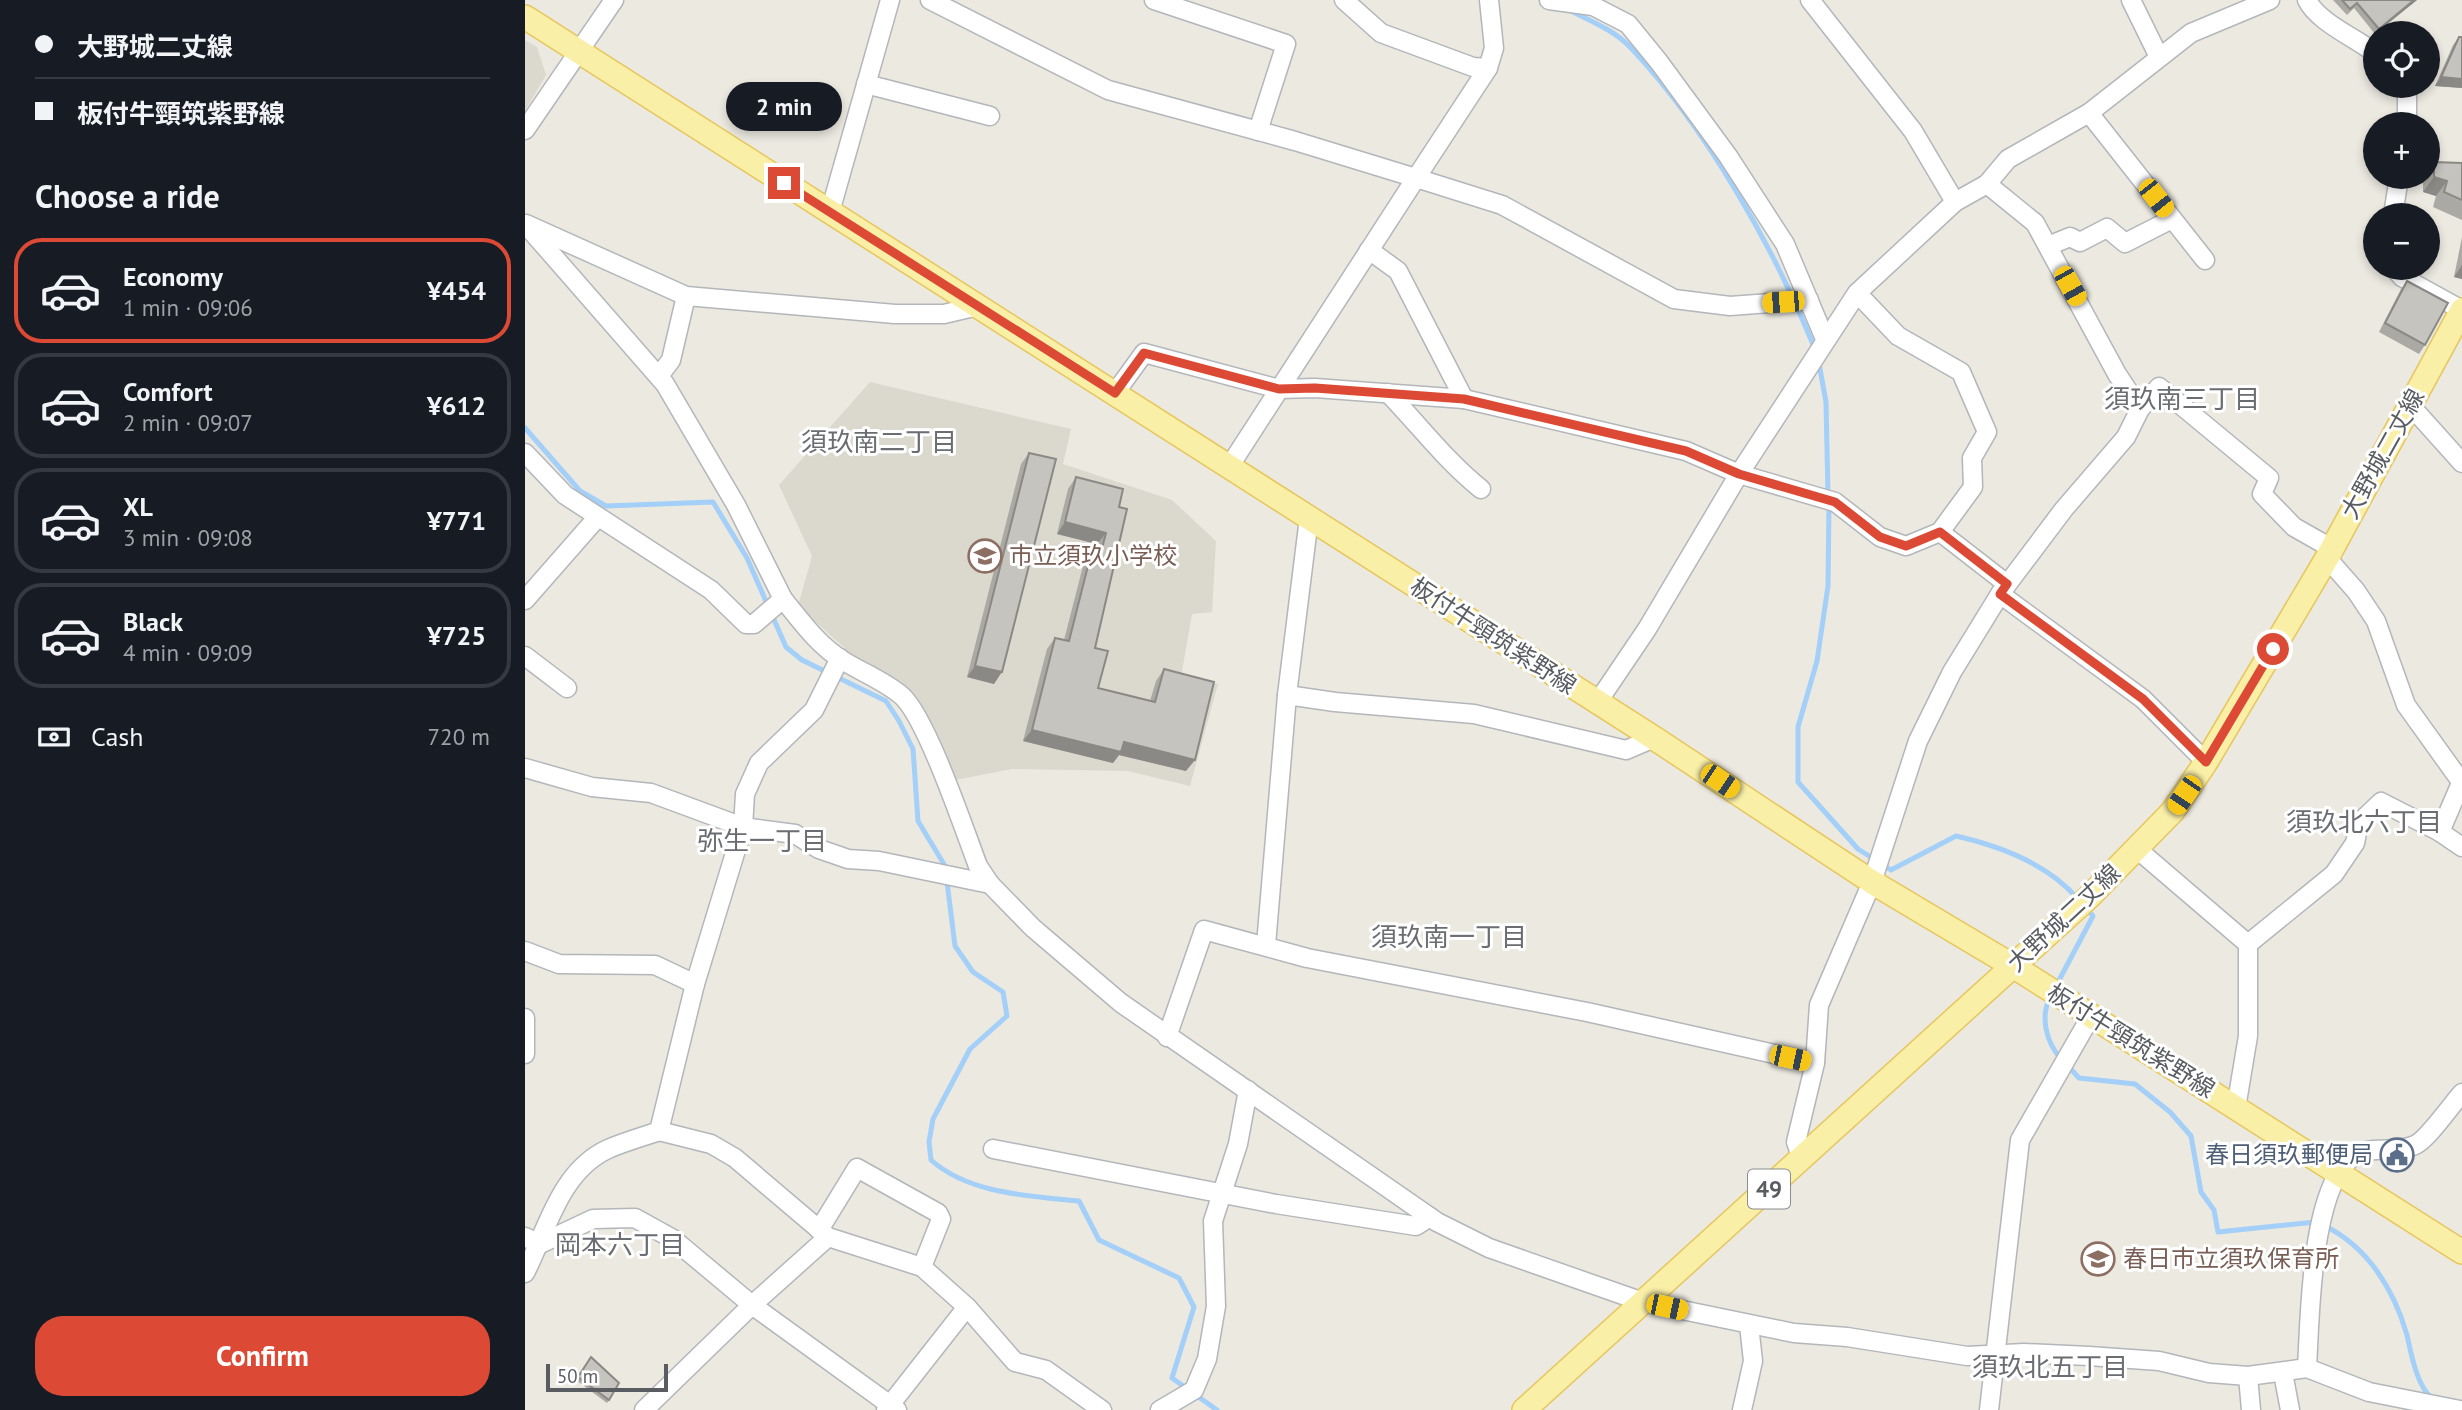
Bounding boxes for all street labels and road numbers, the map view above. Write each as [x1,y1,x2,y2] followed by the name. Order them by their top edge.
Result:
[2334,383,2431,524] street label: 大野城二丈線
[1404,570,1582,701] street label: 板付牛頸筑紫野線
[2000,857,2127,978] street label: 大野城二丈線
[2042,977,2221,1105] street label: 板付牛頸筑紫野線
[1748,1170,1790,1208] road number: 49

